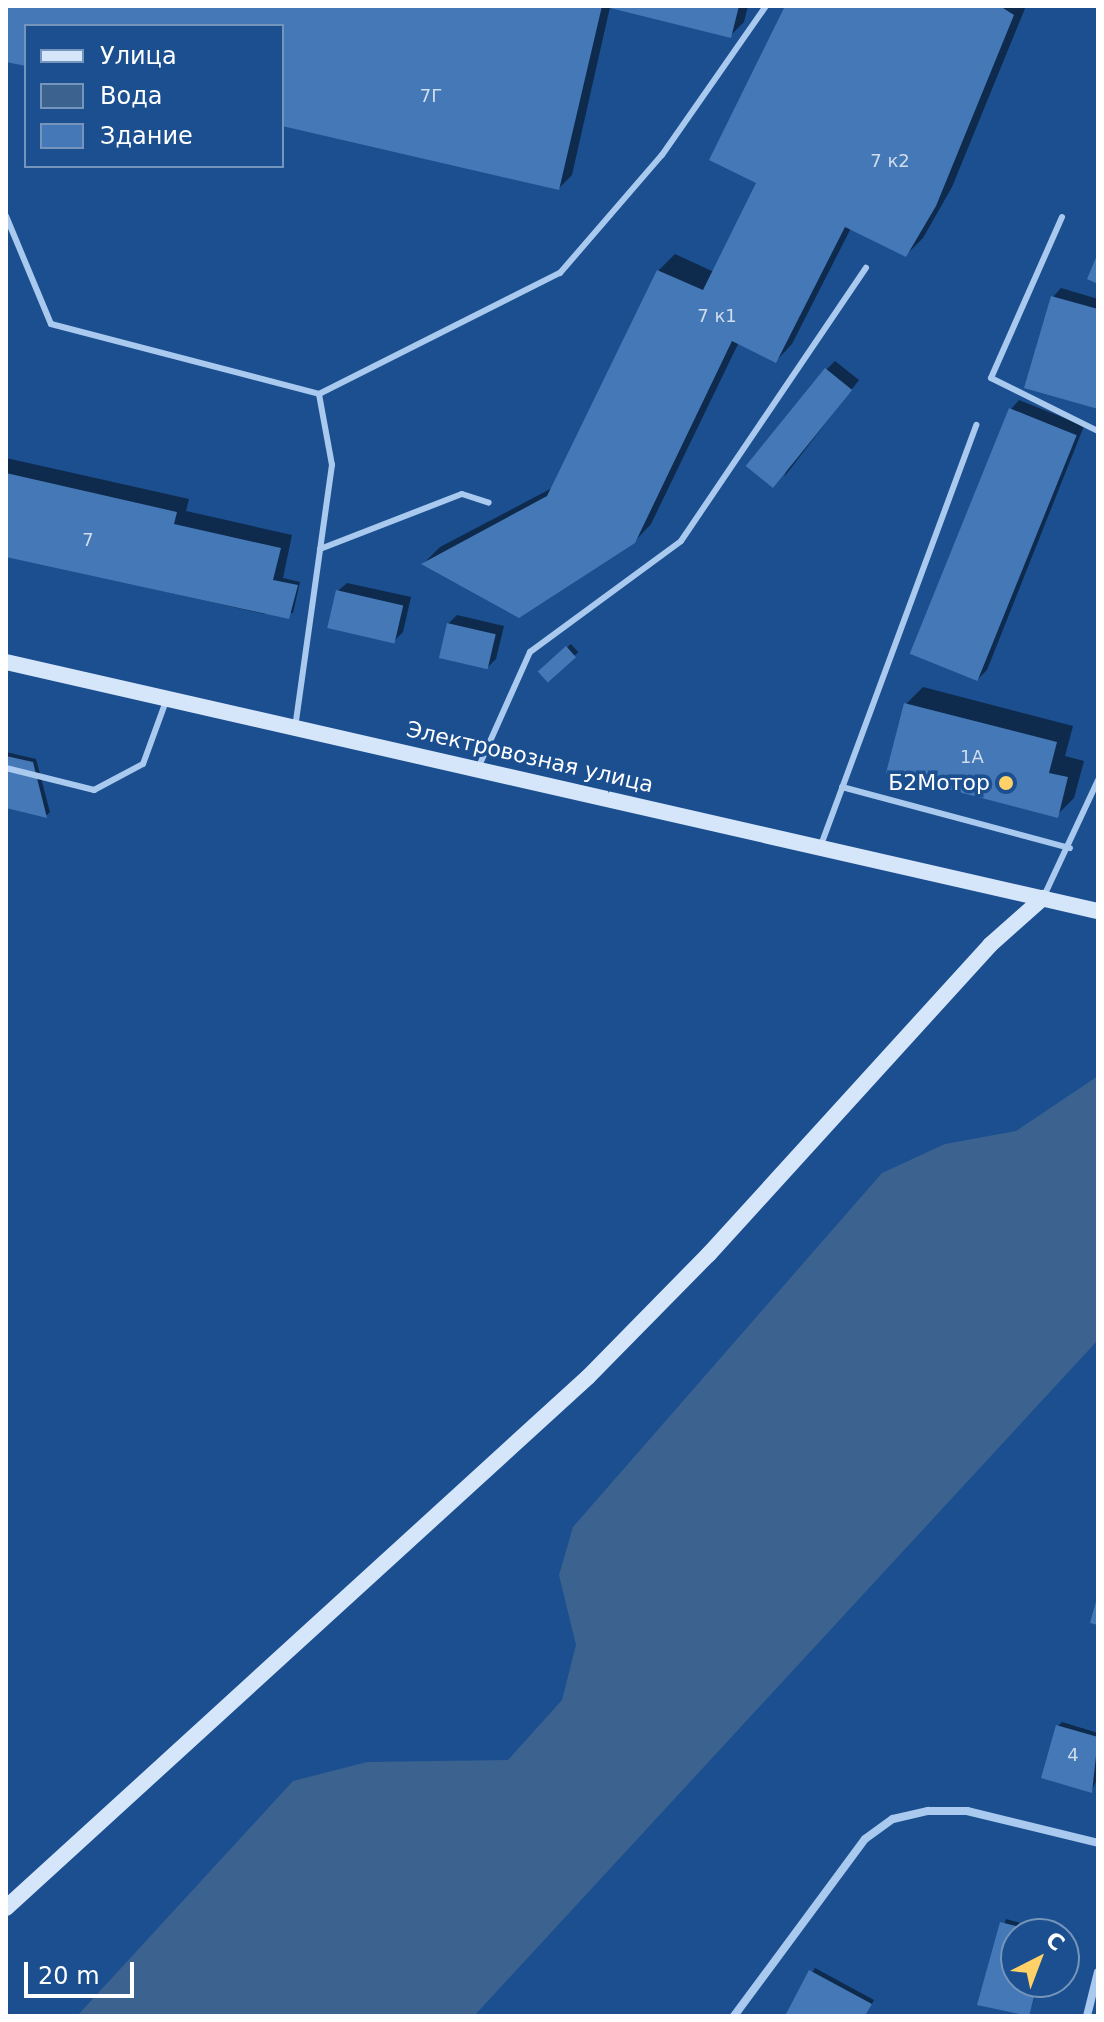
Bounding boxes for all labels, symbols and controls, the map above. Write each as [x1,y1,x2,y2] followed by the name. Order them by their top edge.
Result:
[24,24,284,168] legend
[100,42,177,70] text: Улица
[100,82,162,110] text: Вода
[420,85,442,107] house number: 7Г
[100,122,193,150] text: Здание
[870,150,910,172] house number: 7 к2
[697,305,737,327] house number: 7 к1
[82,529,94,551] house number: 7
[404,716,656,798] street label: Электровозная улица
[960,746,984,768] house number: 1А
[888,770,990,796] place label: Б2Мотор
[997,774,1015,792] marker: Б2Мотор
[1067,1744,1079,1766] house number: 4
[1000,1918,1080,1998] north arrow
[1041,1927,1069,1956] text: С
[28,1946,138,1996] scale bar
[38,1962,100,1990] text: 20 m

